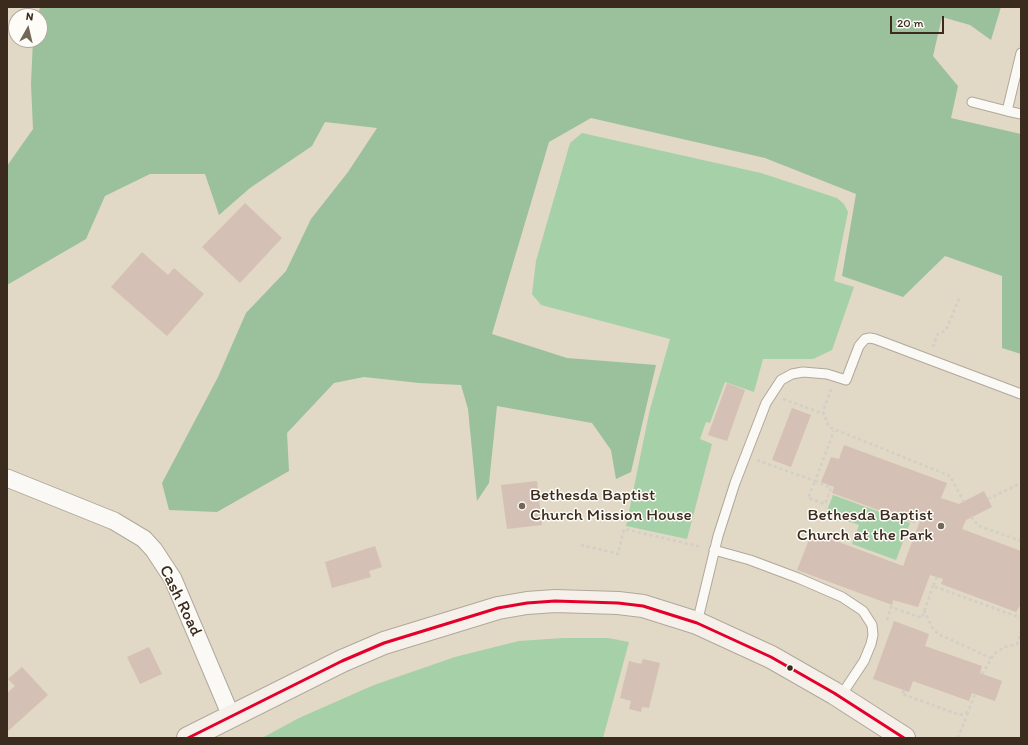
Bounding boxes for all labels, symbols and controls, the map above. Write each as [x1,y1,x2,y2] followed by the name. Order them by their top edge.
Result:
[8,8,48,48] north arrow
[892,8,946,34] scale bar
[25,10,34,24] text: N
[897,16,924,30] text: 20 m
[530,486,692,526] place label: Bethesda Baptist Church Mission House
[517,501,527,511] marker: Bethesda Baptist Church Mission House
[797,506,933,546] place label: Bethesda Baptist Church at the Park
[936,521,946,531] marker: Bethesda Baptist Church at the Park
[154,562,206,640] street label: Cash Road
[785,663,795,673] unlabelled marker

